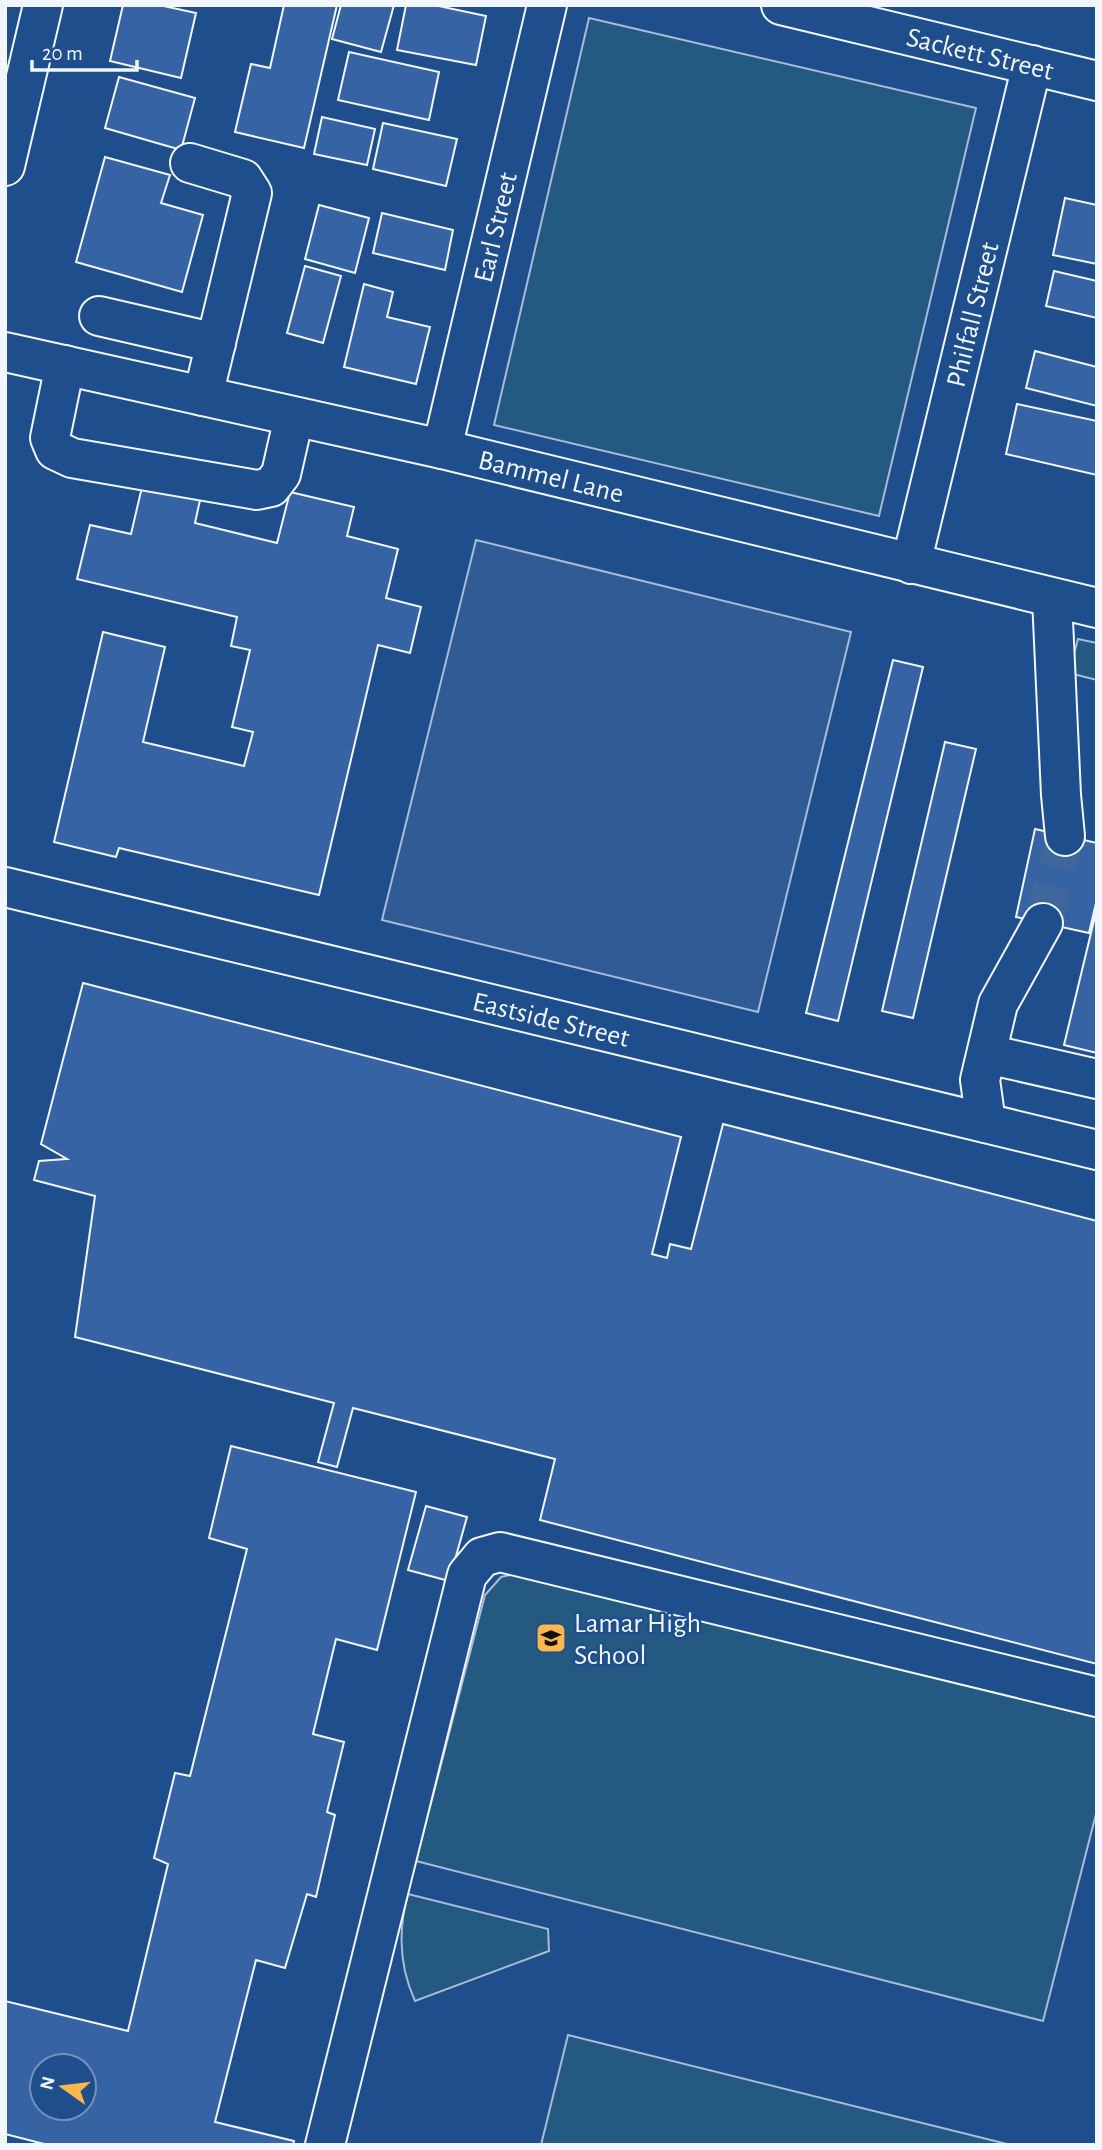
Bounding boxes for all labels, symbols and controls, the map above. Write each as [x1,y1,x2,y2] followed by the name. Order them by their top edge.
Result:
[904,24,1056,86] street label: Sackett Street
[32,28,136,72] scale bar
[42,43,83,64] text: 20 m
[470,170,523,285] street label: Earl Street
[942,239,1005,390] street label: Philfall Street
[475,446,626,509] street label: Bammel Lane
[470,988,632,1053] street label: Eastside Street
[574,1610,701,1670] place label: Lamar High School
[534,1621,568,1655] school or university icon: Lamar High School
[28,2052,98,2122] north arrow
[37,2075,59,2092] text: N

